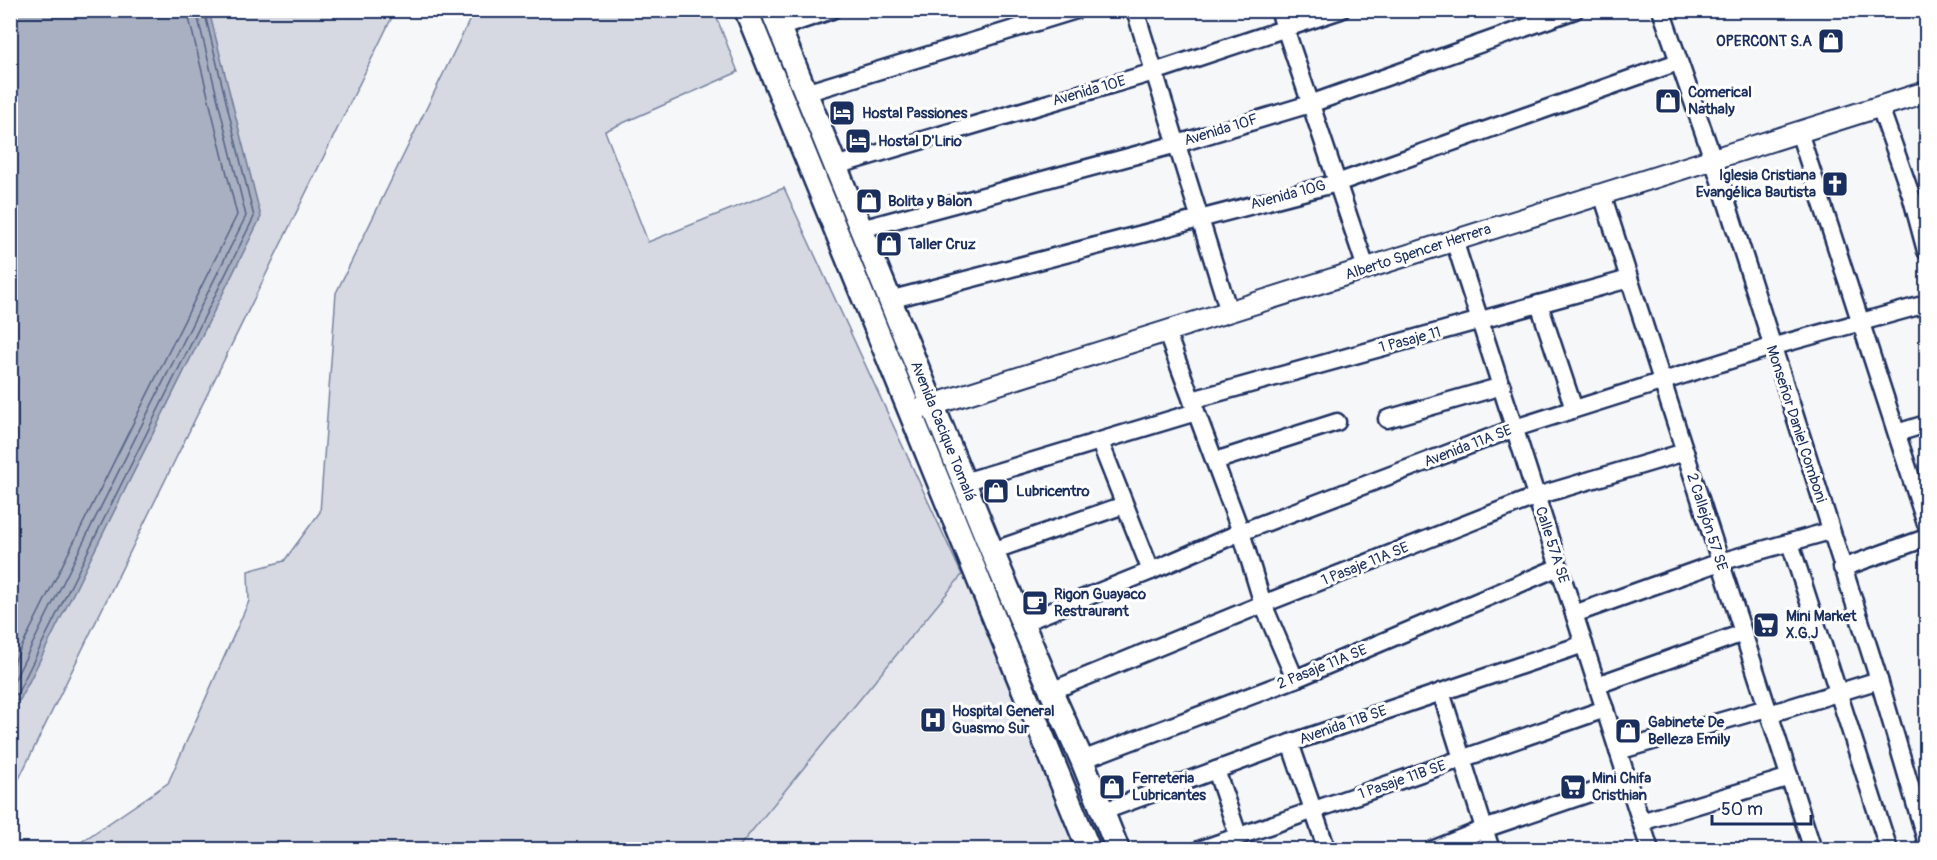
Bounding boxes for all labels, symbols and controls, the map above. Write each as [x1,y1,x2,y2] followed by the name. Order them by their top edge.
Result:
[1816,26,1846,56] shop icon: OPERCONT S.A
[1716,32,1812,51] place label: OPERCONT S.A
[1050,71,1128,111] street label: Avenida 10E
[1688,83,1752,119] place label: Comerical Nathaly
[1653,86,1683,116] shop icon: Comerical Nathaly
[827,98,857,128] hotel icon: Hostal Passiones
[862,104,968,123] place label: Hostal Passiones
[1182,110,1260,150] street label: Avenida 10F
[843,126,873,156] hotel icon: Hostal D'Lirio
[878,132,962,151] place label: Hostal D'Lirio
[1696,166,1816,202] place label: Iglesia Cristiana Evangélica Bautista
[1820,169,1850,199] church icon: Iglesia Cristiana Evangélica Bautista
[1248,176,1328,214] street label: Avenida 10G
[854,186,884,216] shop icon: Bolita y Balon
[888,192,973,211] place label: Bolita y Balon
[1343,219,1493,285] street label: Alberto Spencer Herrera
[874,229,904,259] shop icon: Taller Cruz
[907,235,976,254] place label: Taller Cruz
[1377,323,1443,357] street label: 1 Pasaje 11
[1762,343,1831,505] street label: Monseñor Daniel Comboni
[906,358,980,504] street label: Avenida Cacique Tomalá
[1421,420,1515,471] street label: Avenida 11A SE
[1682,471,1732,573] street label: 2 Callejón 57 SE
[981,476,1011,506] shop icon: Lubricentro
[1016,482,1090,501] place label: Lubricentro
[1531,504,1573,586] street label: Calle 57A SE
[1318,538,1412,590] street label: 1 Pasaje 11A SE
[1054,585,1146,621] place label: Rigon Guayaco Restraurant
[1020,588,1050,618] cafe icon: Rigon Guayaco Restraurant
[1786,607,1858,643] place label: Mini Market X.G.J
[1751,610,1781,640] supermarket icon: Mini Market X.G.J
[1274,640,1370,694] street label: 2 Pasaje 11A SE
[1297,701,1390,749] street label: Avenida 11B SE
[952,702,1055,738] place label: Hospital General Guasmo Sur
[918,705,948,735] hospital icon: Hospital General Guasmo Sur
[1648,713,1731,749] place label: Gabinete De Belleza Emily
[1613,716,1643,746] shop icon: Gabinete De Belleza Emily
[1356,756,1449,804] street label: 1 Pasaje 11B SE
[1132,769,1206,805] place label: Ferreteria Lubricantes
[1592,769,1651,805] place label: Mini Chifa Cristhian
[1097,772,1127,802] shop icon: Ferreteria Lubricantes
[1558,772,1588,802] supermarket icon: Mini Chifa Cristhian
[1712,788,1811,826] scale bar
[1721,798,1763,821] text: 50 m

